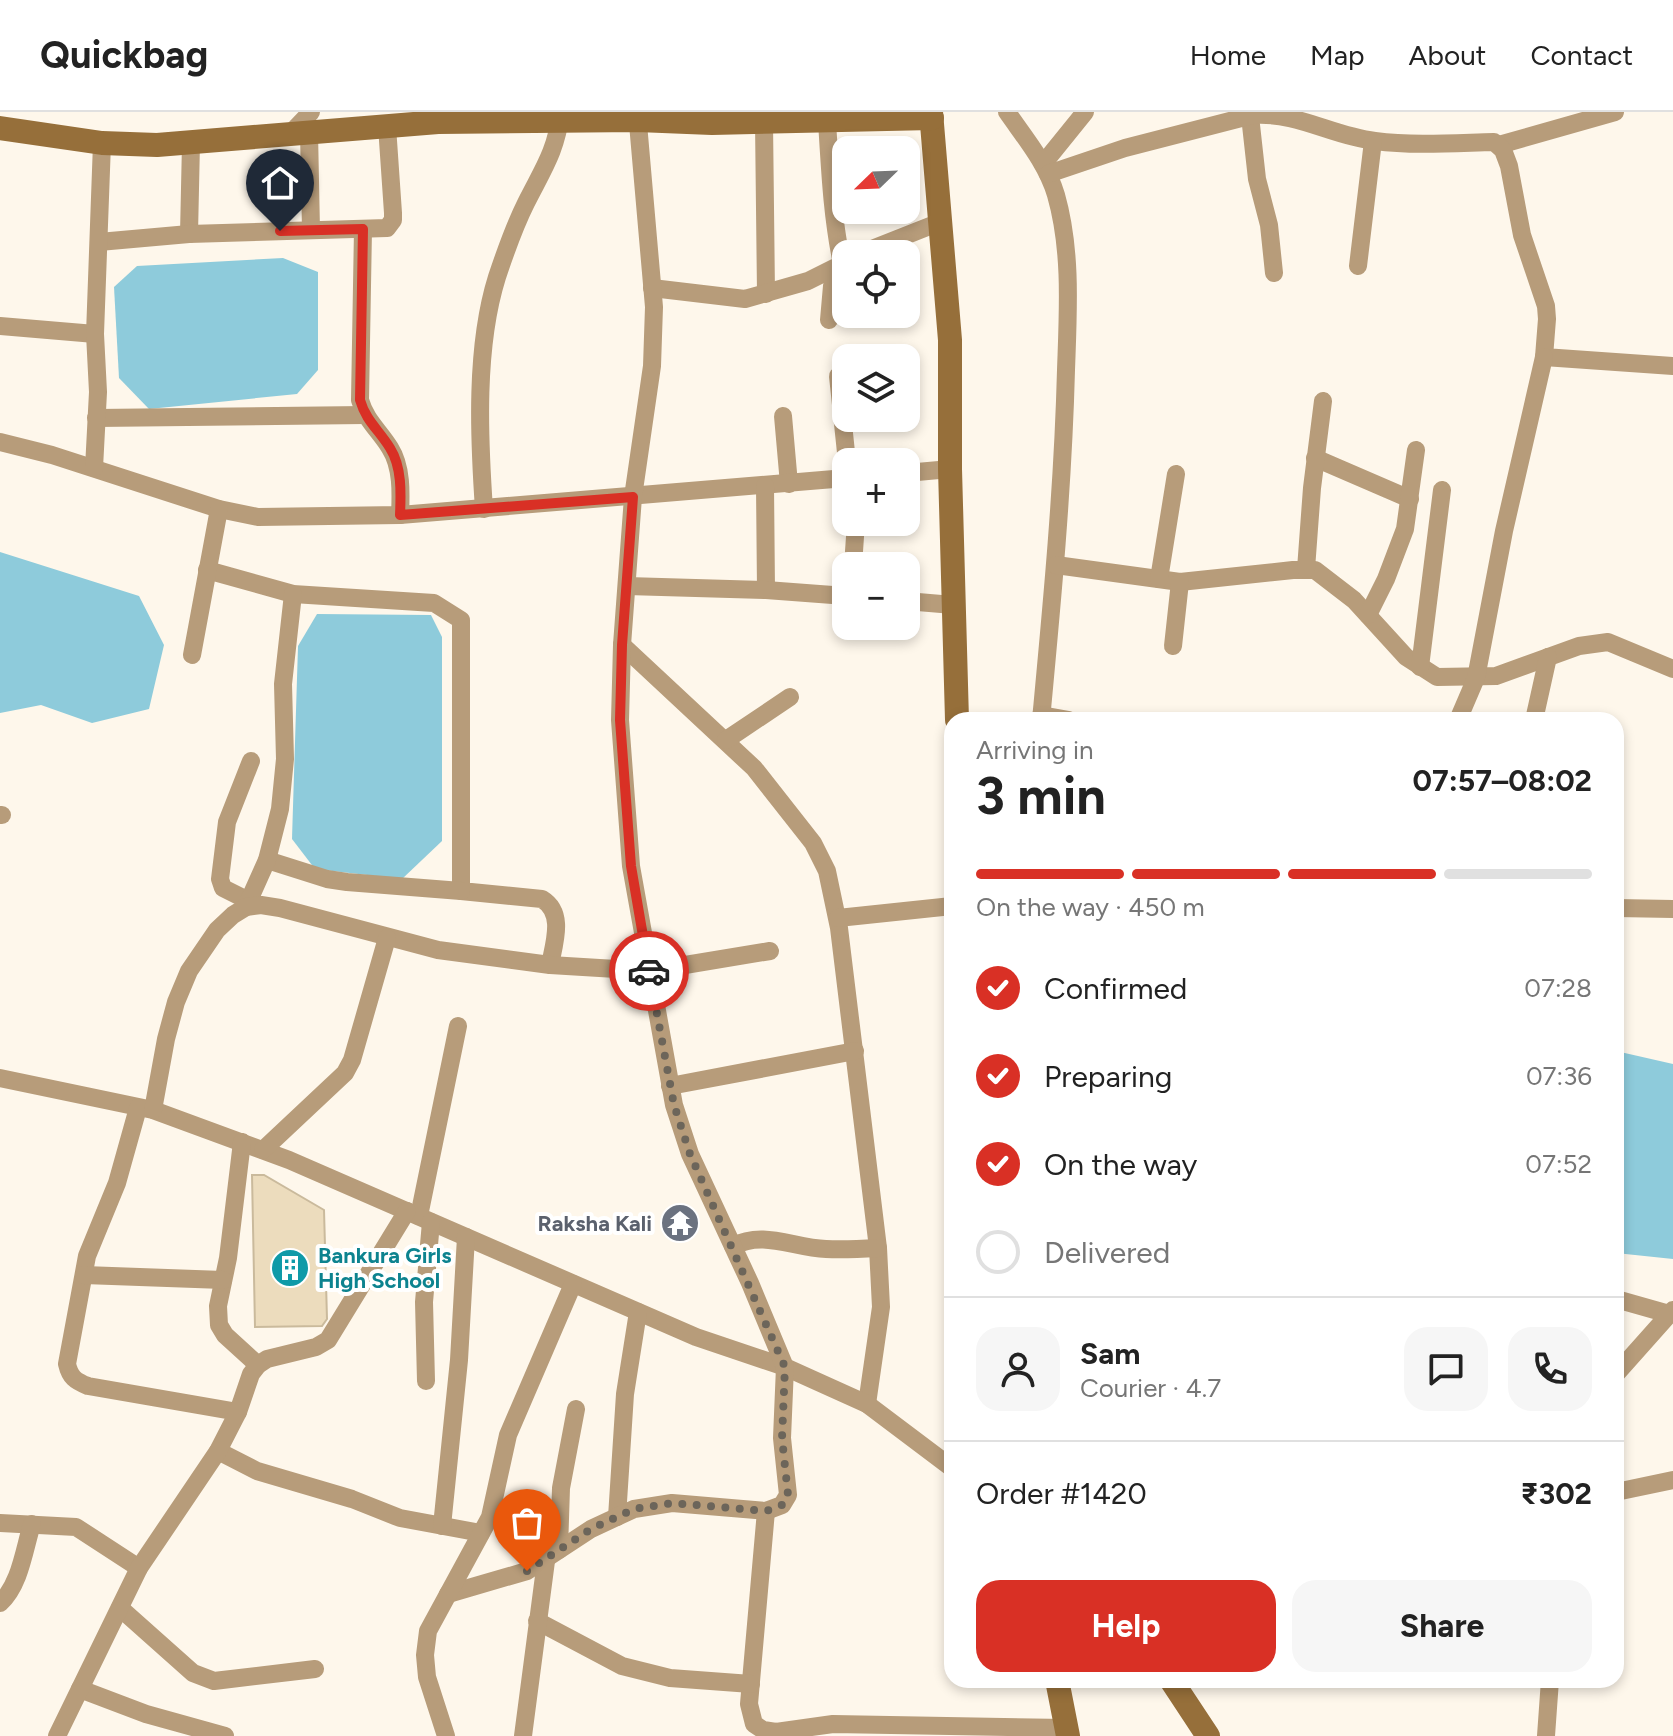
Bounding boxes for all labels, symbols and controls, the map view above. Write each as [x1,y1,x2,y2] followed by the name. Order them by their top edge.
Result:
[40,32,208,78] text: Quickbag
[1190,38,1266,72] text: Home
[1310,38,1365,72] text: Map
[1409,38,1486,72] text: About
[1530,38,1633,72] text: Contact
[832,136,920,224] north arrow
[832,136,920,640] map controls
[246,149,314,231] pin
[258,161,302,205] icon: home
[832,240,920,328] button: locate
[832,344,920,432] button: layers
[832,448,920,536] button: +
[832,552,920,640] button: −
[976,734,1094,766] text: Arriving in
[1413,762,1592,799] text: 07:57–08:02
[976,765,1106,827] text: 3 min
[976,891,1205,923] text: On the way · 450 m
[609,931,689,1011] courier
[627,949,671,993] icon: car
[976,966,1020,1010] icon: check
[1044,970,1187,1007] text: Confirmed
[1524,972,1592,1004] text: 07:28
[976,1054,1020,1098] icon: check
[1044,1058,1172,1095] text: Preparing
[1526,1060,1592,1092] text: 07:36
[976,1142,1020,1186] icon: check
[1044,1146,1197,1183] text: On the way
[1525,1148,1592,1180] text: 07:52
[659,1202,701,1244] temple icon: Raksha Kali
[538,1210,652,1237] place label: Raksha Kali
[1044,1234,1170,1271] text: Delivered
[318,1242,451,1294] place label: Bankura Girls High School
[269,1247,311,1289] building icon: Bankura Girls High School
[976,1327,1060,1411] button: person
[1404,1327,1488,1411] button: chat
[1508,1327,1592,1411] button: phone
[1080,1335,1140,1372] text: Sam
[1080,1372,1221,1404] text: Courier · 4.7
[976,1475,1147,1512] text: Order #1420
[1521,1475,1592,1512] text: ₹302
[493,1489,561,1571] pin
[505,1501,549,1545] icon: bag
[976,1580,1276,1672] button: Help
[1292,1580,1592,1672] button: Share

